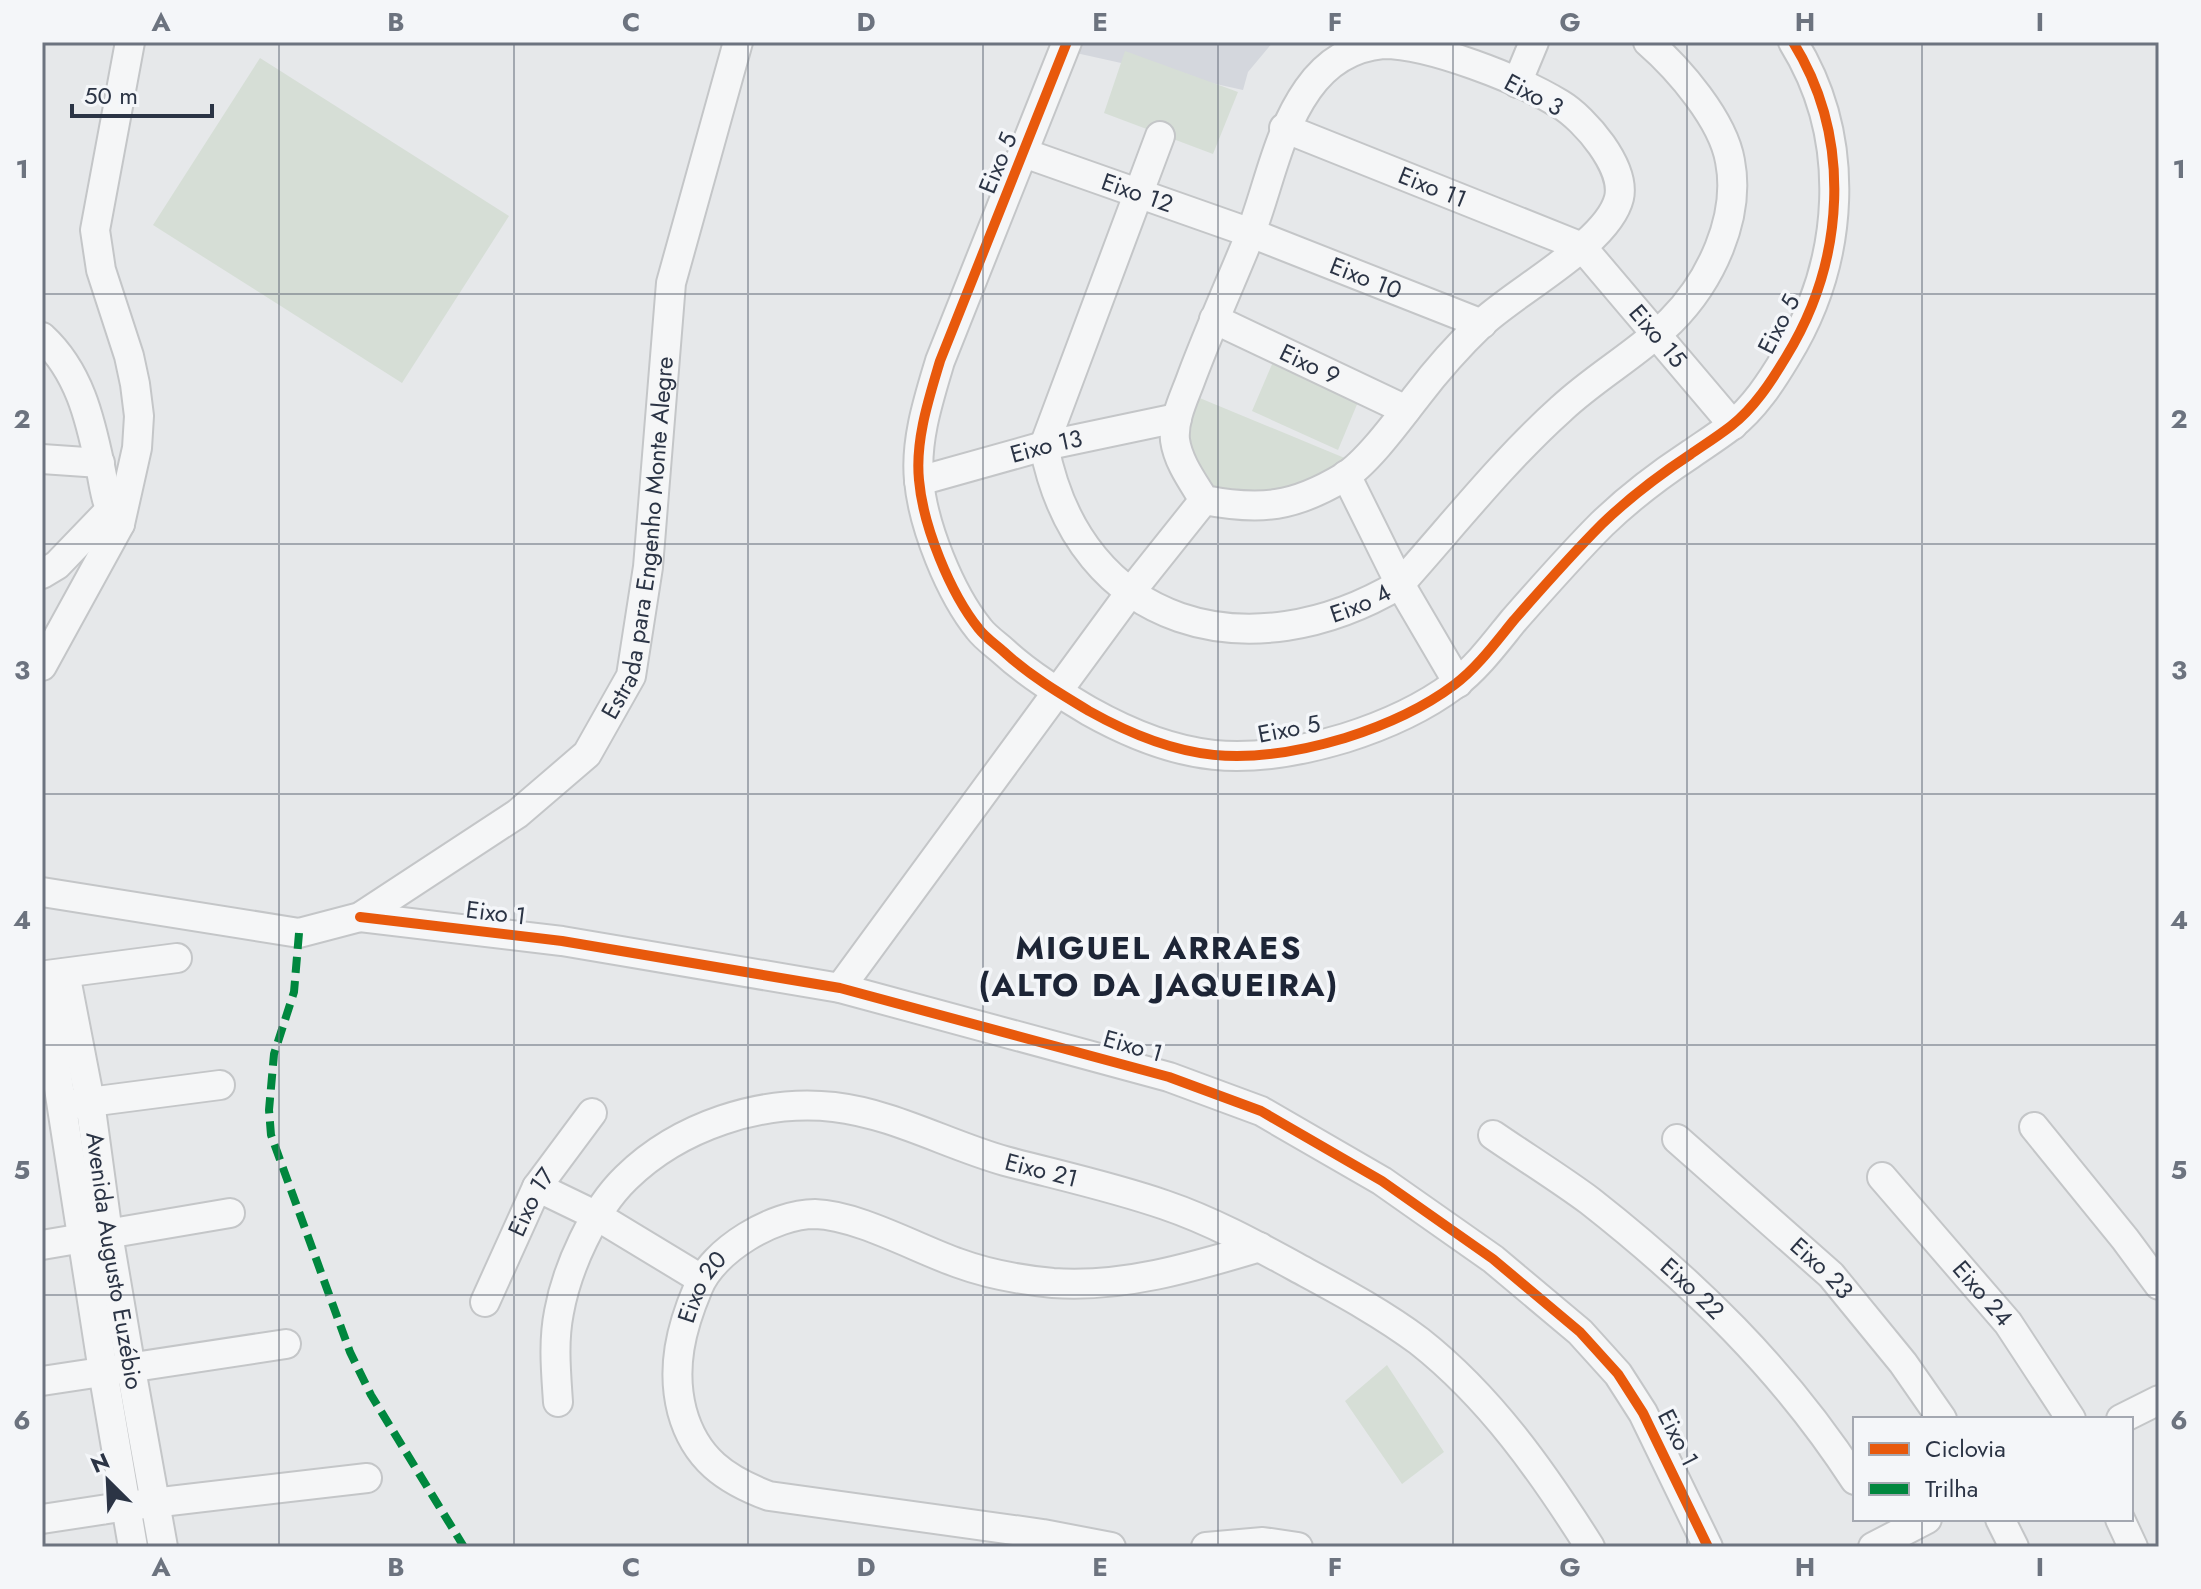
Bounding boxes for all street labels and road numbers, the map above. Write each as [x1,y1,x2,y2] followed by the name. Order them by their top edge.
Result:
[1498,64,1570,125] street label: Eixo 3
[970,127,1026,199] street label: Eixo 5
[1393,157,1472,216] street label: Eixo 11
[1097,164,1178,221] street label: Eixo 12
[1325,248,1407,308] street label: Eixo 10
[1749,288,1808,360] street label: Eixo 5
[1621,297,1695,375] street label: Eixo 15
[1274,335,1346,393] street label: Eixo 9
[592,355,682,725] street label: Estrada para Engenho Monte Alegre
[1006,420,1086,472] street label: Eixo 13
[1325,574,1397,632] street label: Eixo 4
[1255,705,1323,752] street label: Eixo 5
[464,891,528,934] street label: Eixo 1
[1099,1020,1167,1071] street label: Eixo 1
[77,1130,152,1392] street label: Avenida Augusto Euzébio
[1001,1144,1082,1196] street label: Eixo 21
[499,1160,563,1242] street label: Eixo 17
[1783,1229,1862,1306] street label: Eixo 23
[668,1242,734,1327] street label: Eixo 20
[1653,1249,1733,1327] street label: Eixo 22
[1945,1253,2021,1334] street label: Eixo 24
[1649,1403,1708,1473] street label: Eixo 1

